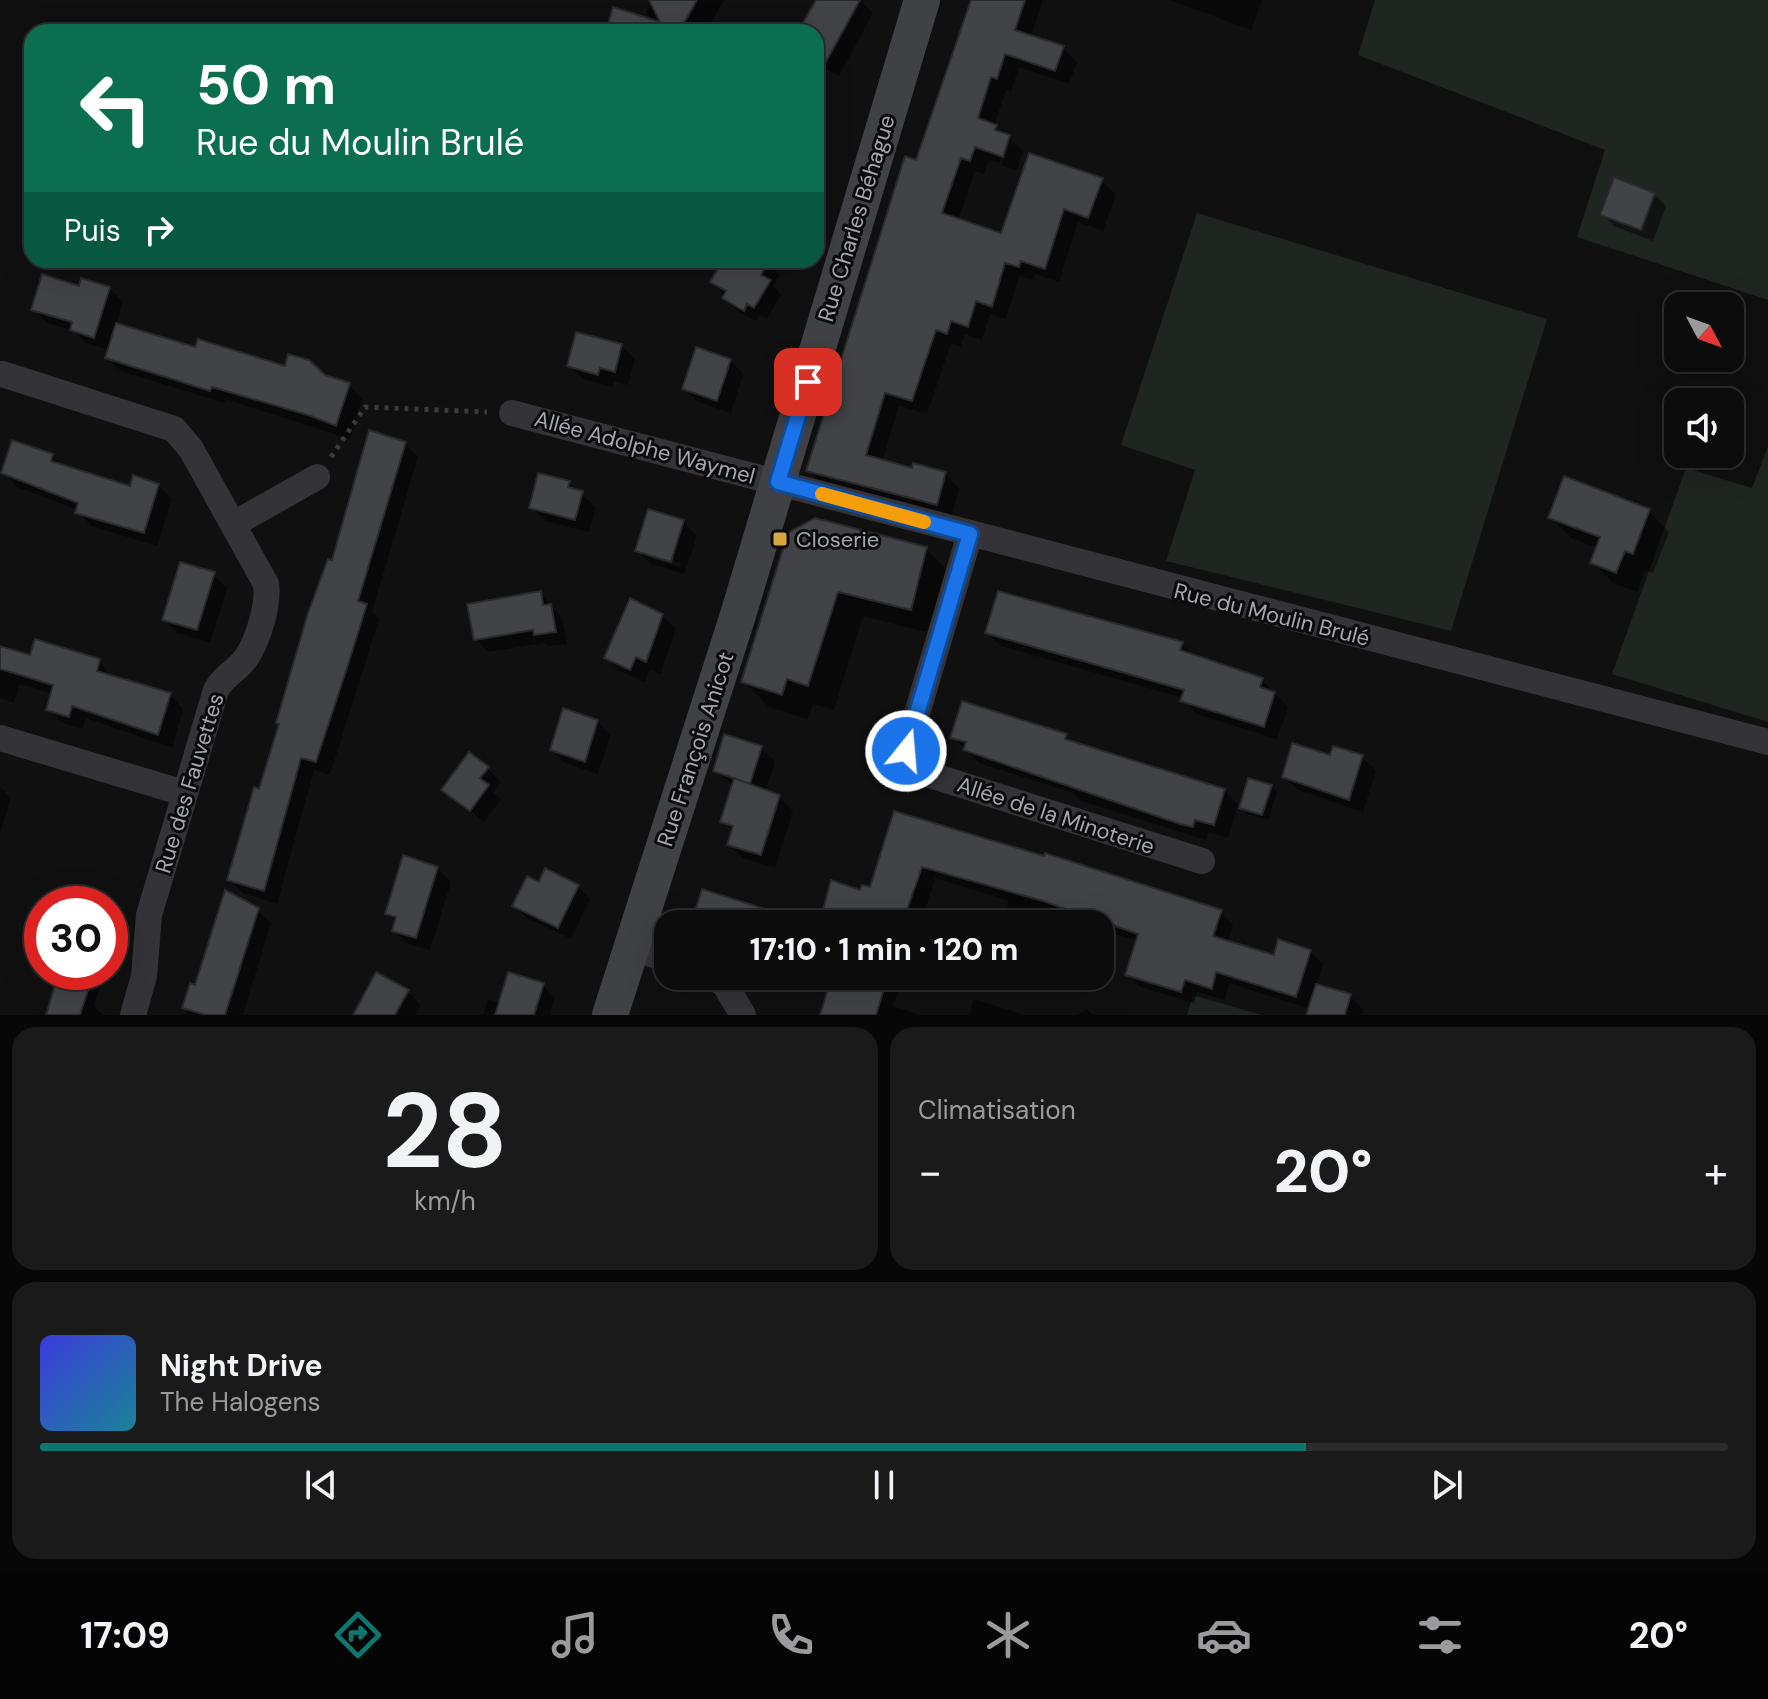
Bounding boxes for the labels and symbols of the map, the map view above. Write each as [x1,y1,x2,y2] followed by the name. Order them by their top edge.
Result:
[811,111,902,325] street label: Rue Charles Béhague
[1664,292,1744,372] north arrow
[774,348,842,416] pin
[532,404,758,491] street label: Allée Adolphe Waymel
[796,525,879,554] place label: Closerie
[771,530,789,548] marker: Closerie
[1171,576,1373,653] street label: Rue du Moulin Brulé
[650,648,741,850] street label: Rue François Anicot
[148,690,231,877] street label: Rue des Fauvettes
[864,709,948,793] position arrow
[953,770,1158,861] street label: Allée de la Minoterie
[24,886,128,990] speed limit sign: 30

